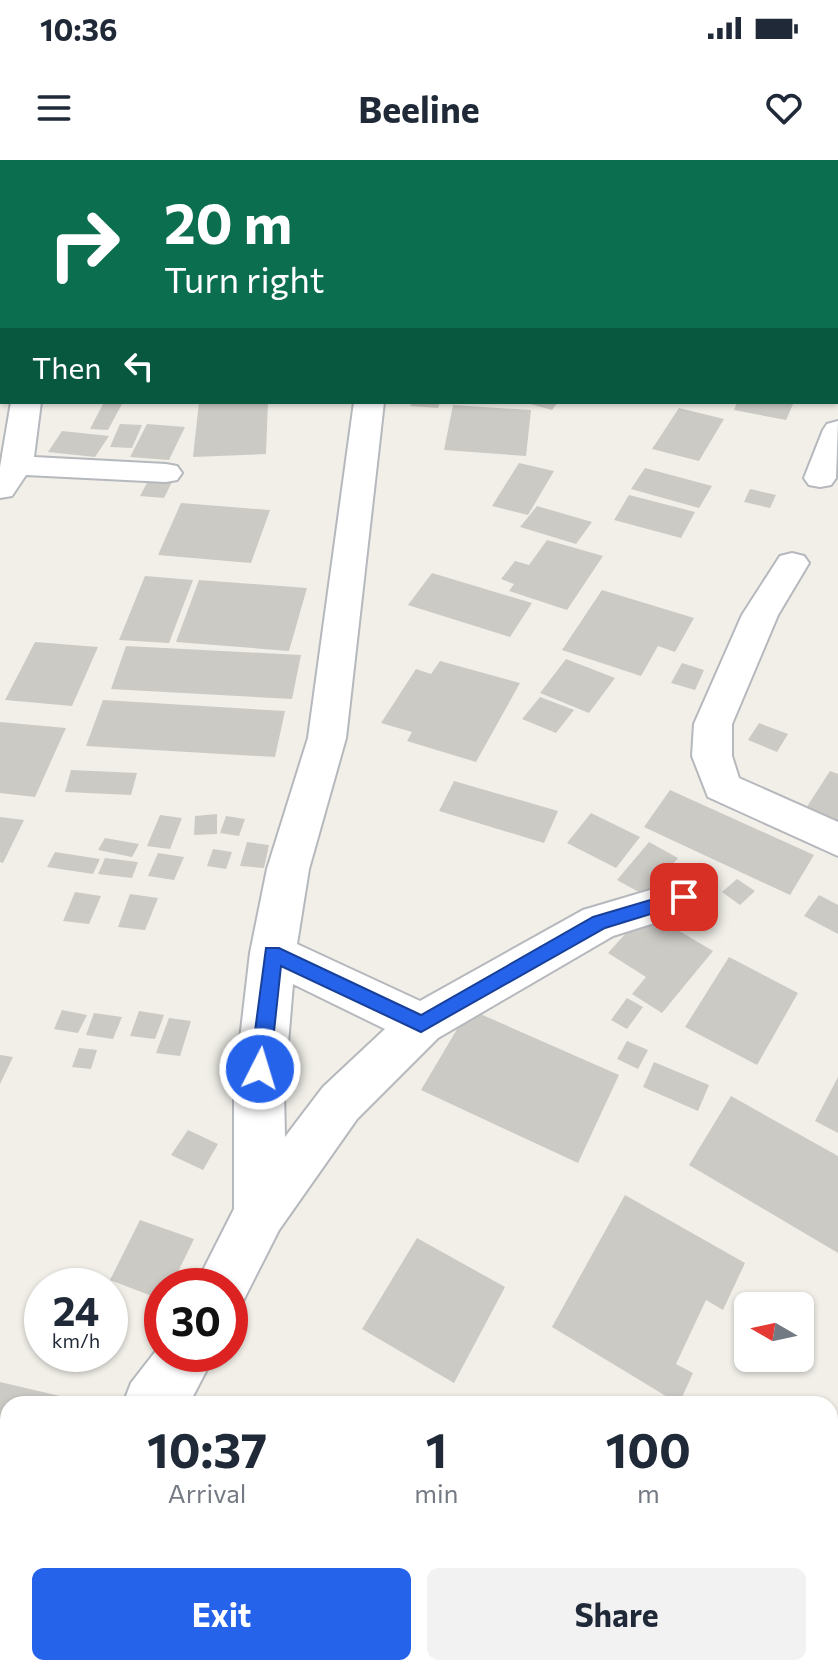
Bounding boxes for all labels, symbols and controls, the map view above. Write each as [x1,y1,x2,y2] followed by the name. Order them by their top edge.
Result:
[40,10,117,47] text: 10:36
[32,86,76,130] icon: menu
[358,86,480,130] text: Beeline
[762,86,806,130] icon: heart
[164,187,292,256] text: 20 m
[32,192,136,296] icon: right
[164,256,325,300] text: Turn right
[117,344,161,388] icon: left
[32,348,101,385] text: Then
[650,863,718,931] pin
[662,875,706,919] icon: arrive
[218,1027,302,1111] position arrow
[144,1268,248,1372] speed limit sign: 30
[53,1285,99,1334] text: 24
[734,1292,814,1372] north arrow
[734,1292,814,1372] map controls
[52,1328,100,1352] text: km/h
[147,1419,267,1478] text: 10:37
[425,1419,447,1478] text: 1
[605,1419,691,1478] text: 100
[168,1477,246,1508] text: Arrival
[414,1477,458,1508] text: min
[637,1477,660,1508] text: m
[32,1568,411,1660] button: Exit
[427,1568,806,1660] button: Share

